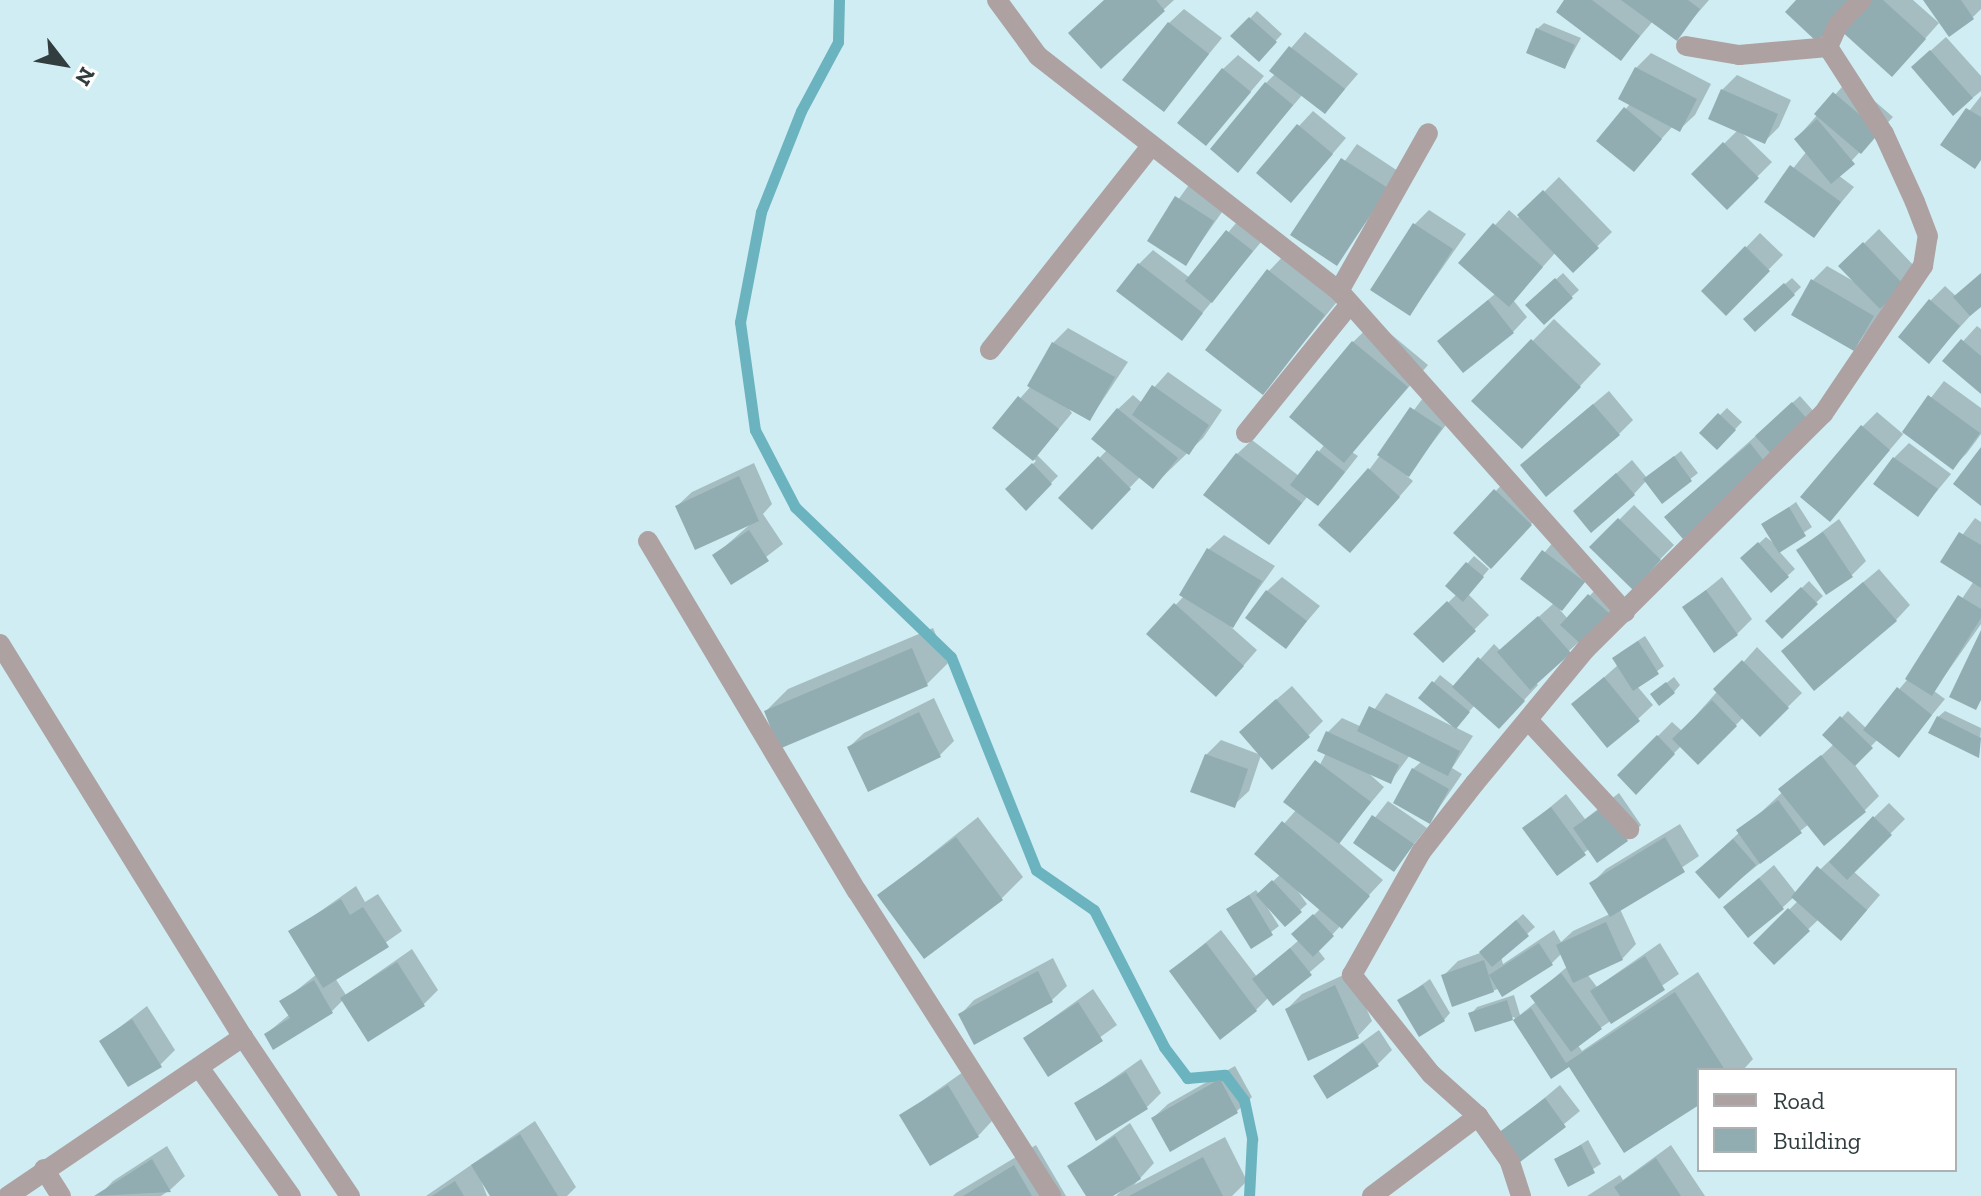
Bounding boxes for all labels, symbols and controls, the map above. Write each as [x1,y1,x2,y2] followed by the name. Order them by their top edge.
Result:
[24,24,104,104] north arrow
[69,62,101,91] text: N
[1697,1068,1957,1172] legend
[1773,1086,1825,1115] text: Road
[1773,1126,1861,1155] text: Building

